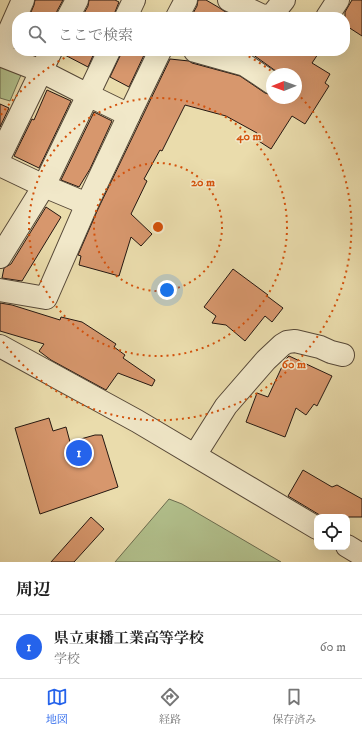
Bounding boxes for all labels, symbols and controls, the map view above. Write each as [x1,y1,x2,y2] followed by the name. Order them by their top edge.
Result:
[12,12,350,56] search box
[26,23,48,45] icon: search
[58,26,133,45] text: ここで検索
[266,68,302,104] north arrow
[236,129,261,144] text: 40 m
[191,175,215,190] text: 20 m
[151,220,165,234] centre of rings
[157,280,177,300] your location
[282,357,306,372] text: 60 m
[66,438,92,468] pin: 1
[314,514,350,550] map controls
[314,514,350,550] button: locate
[16,579,50,601] text: 周辺
[54,629,204,648] text: 県立東播工業高等学校
[27,639,31,655] text: 1
[320,639,346,655] text: 60 m
[54,651,80,667] text: 学校
[46,686,68,727] tab: 地図
[159,686,181,727] tab: 経路
[272,686,316,727] tab: 保存済み

